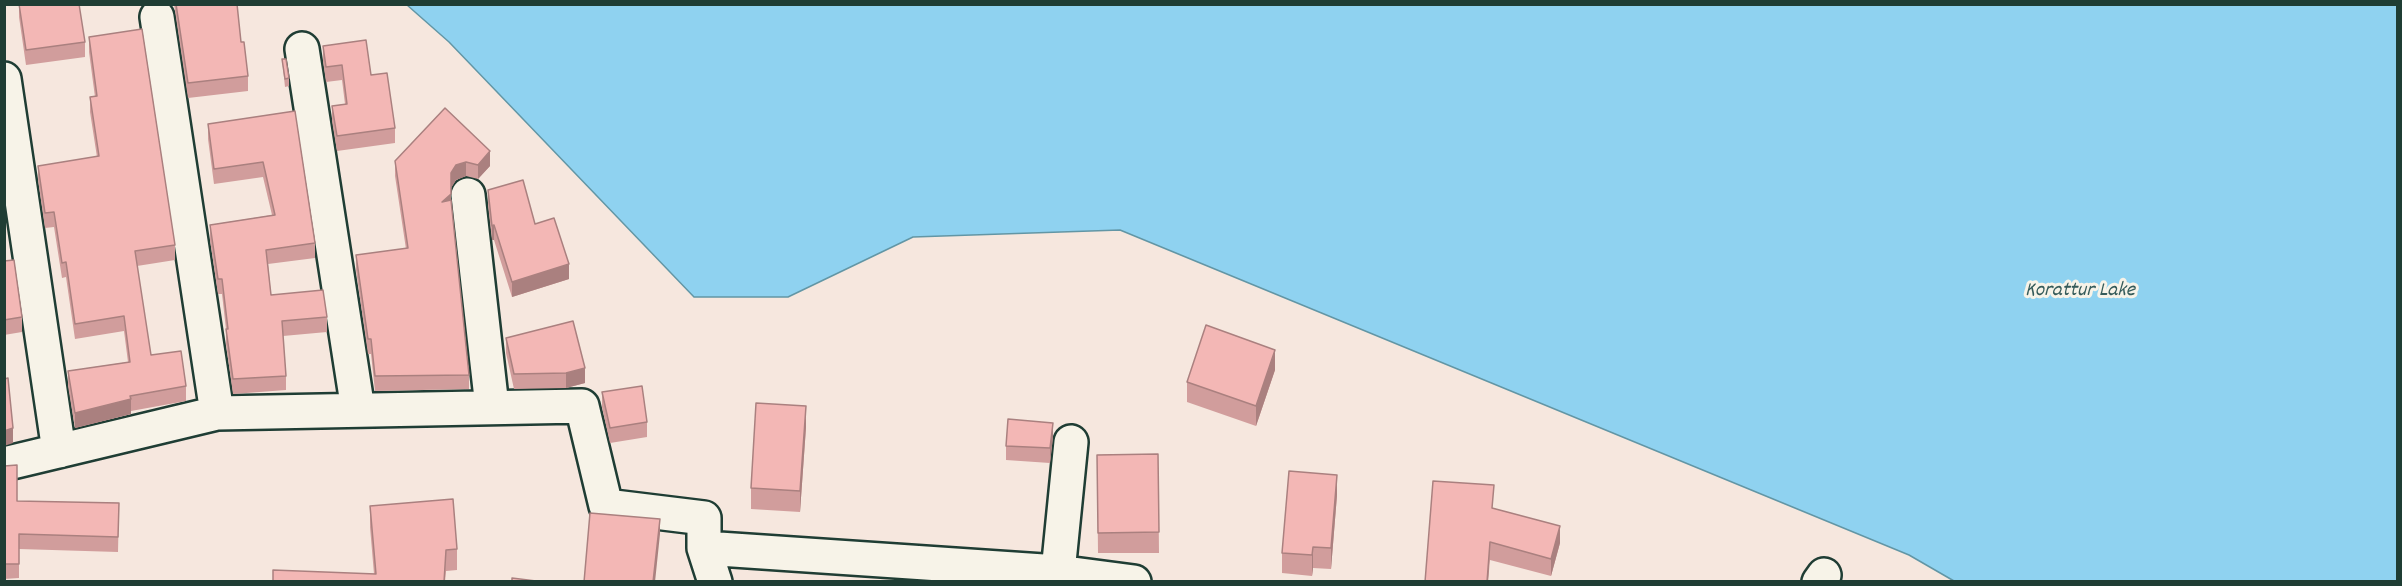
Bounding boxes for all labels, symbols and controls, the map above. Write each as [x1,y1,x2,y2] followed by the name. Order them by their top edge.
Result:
[2025,279,2135,305] water label: Korattur Lake

